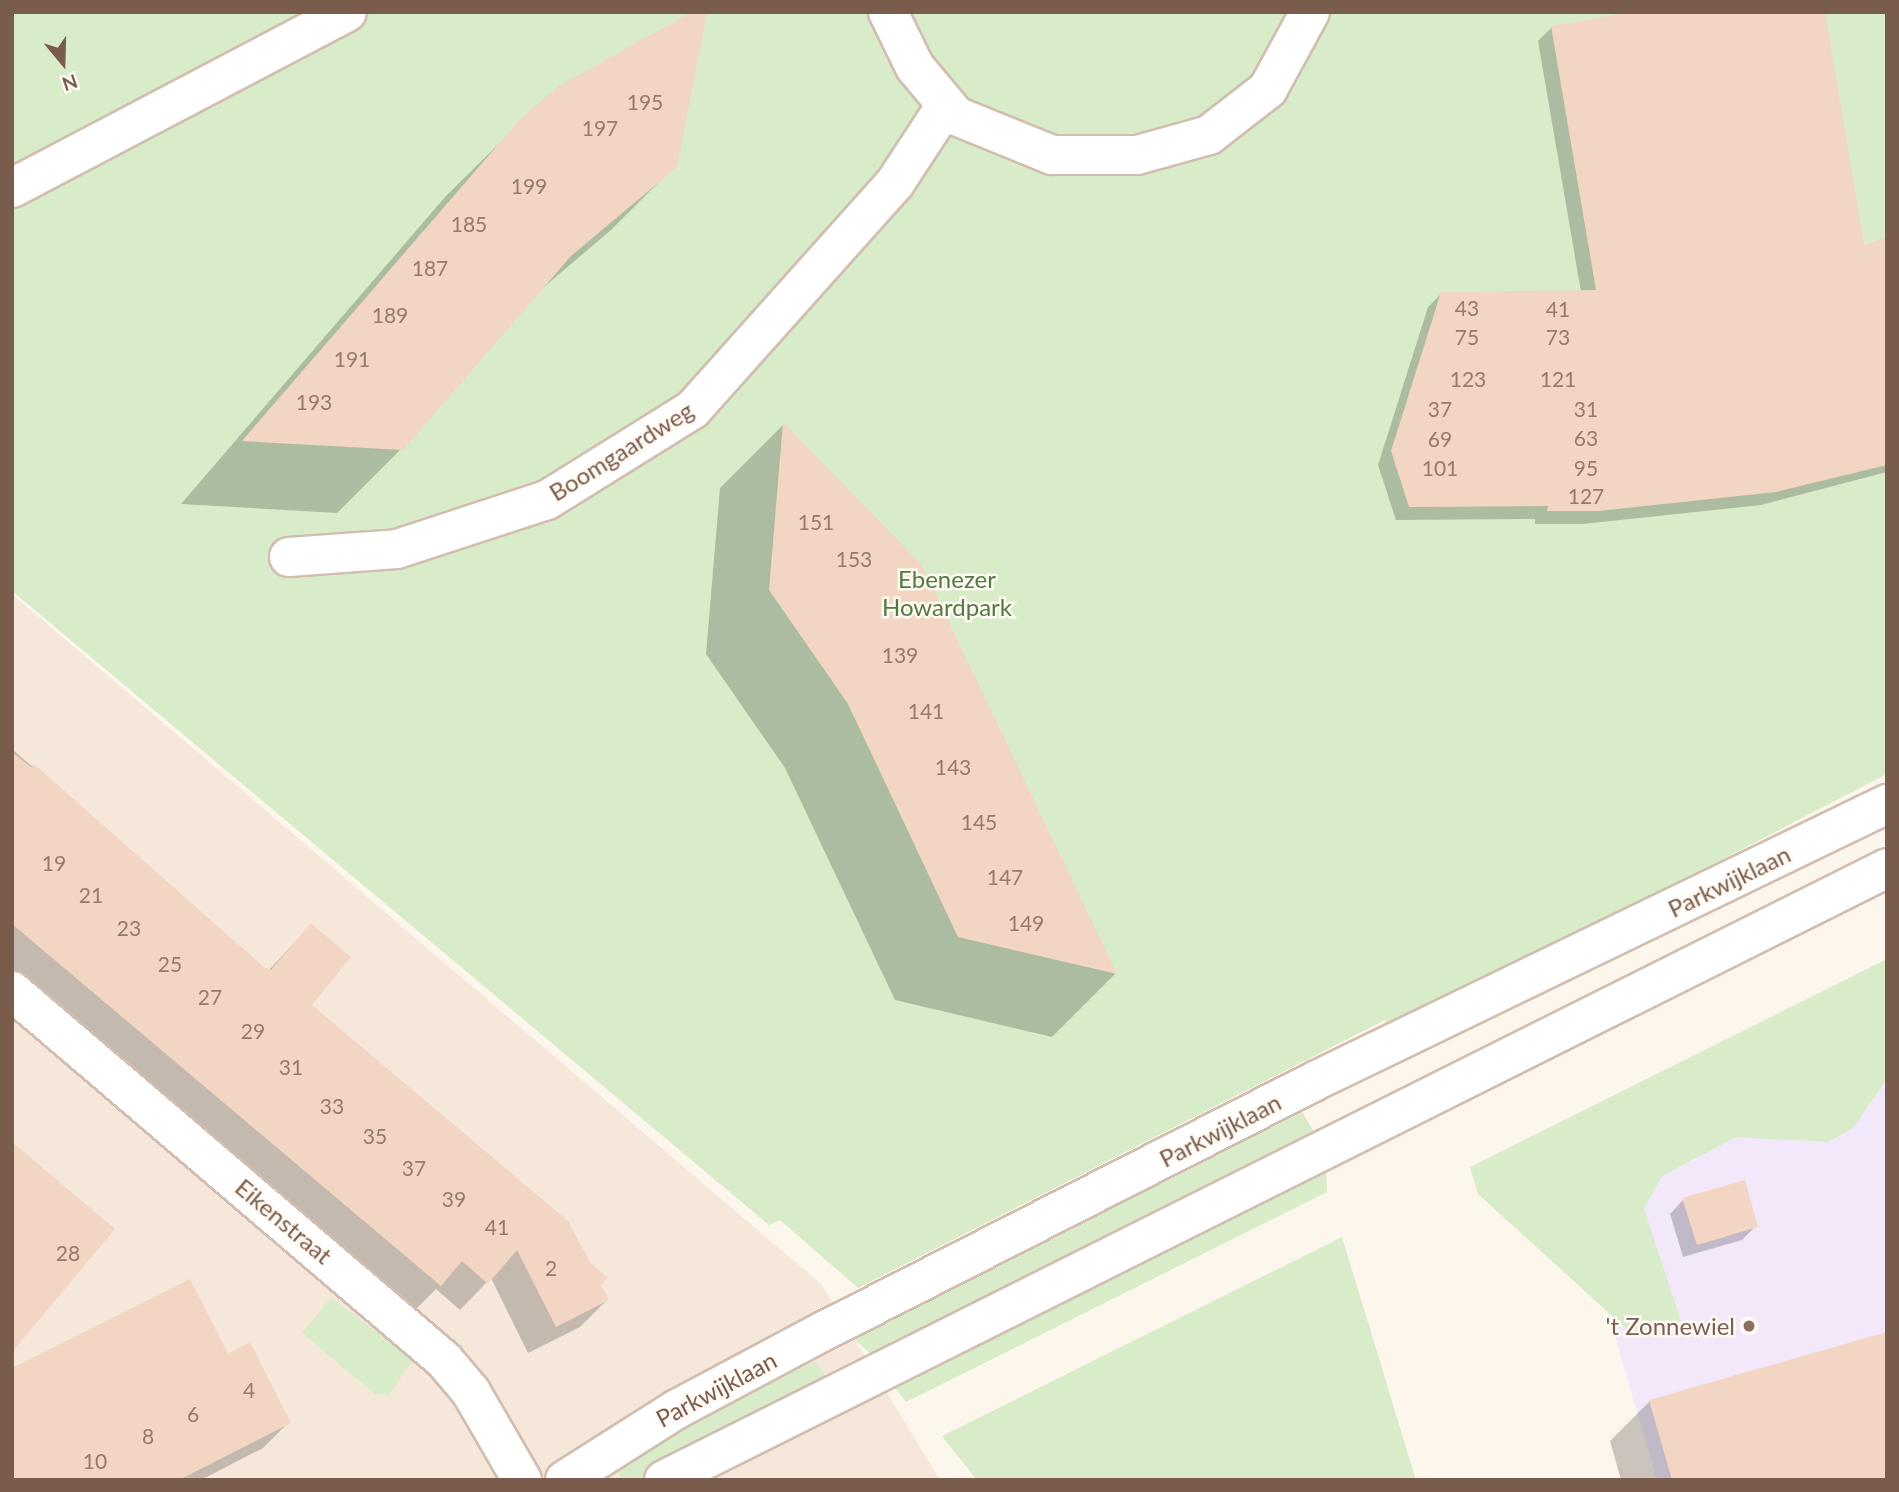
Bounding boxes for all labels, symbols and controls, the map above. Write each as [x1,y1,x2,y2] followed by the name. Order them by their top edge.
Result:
[28,28,98,98] north arrow
[59,70,81,97] text: N
[627,89,663,115] house number: 195
[582,115,618,141] house number: 197
[511,173,547,199] house number: 199
[451,211,487,237] house number: 185
[412,255,448,281] house number: 187
[1455,295,1479,321] house number: 43
[1546,296,1570,322] house number: 41
[372,302,408,328] house number: 189
[1455,324,1479,350] house number: 75
[1546,324,1570,350] house number: 73
[334,346,370,372] house number: 191
[1450,366,1486,392] house number: 123
[1540,366,1576,392] house number: 121
[296,389,332,415] house number: 193
[544,395,698,507] street label: Boomgaardweg
[1428,396,1452,422] house number: 37
[1574,396,1598,422] house number: 31
[1574,425,1598,451] house number: 63
[1428,426,1452,452] house number: 69
[1422,455,1458,481] house number: 101
[1574,455,1598,481] house number: 95
[1568,483,1604,509] house number: 127
[798,509,834,535] house number: 151
[836,546,872,572] house number: 153
[882,565,1012,621] park label: Ebenezer Howardpark
[882,642,918,668] house number: 139
[908,698,944,724] house number: 141
[935,754,971,780] house number: 143
[961,809,997,835] house number: 145
[1663,839,1795,923] street label: Parkwijklaan
[42,850,66,876] house number: 19
[987,864,1023,890] house number: 147
[79,882,103,908] house number: 21
[1008,910,1044,936] house number: 149
[117,915,141,941] house number: 23
[158,951,182,977] house number: 25
[198,984,222,1010] house number: 27
[241,1018,265,1044] house number: 29
[279,1054,303,1080] house number: 31
[1154,1087,1286,1173] street label: Parkwijklaan
[320,1093,344,1119] house number: 33
[363,1123,387,1149] house number: 35
[402,1155,426,1181] house number: 37
[230,1172,338,1270] street label: Eikenstraat
[442,1186,466,1212] house number: 39
[485,1214,509,1240] house number: 41
[56,1240,80,1266] house number: 28
[545,1255,557,1281] house number: 2
[1606,1312,1735,1340] place label: 't Zonnewiel
[1741,1318,1757,1334] marker: 't Zonnewiel
[651,1345,781,1433] street label: Parkwijklaan
[243,1377,255,1403] house number: 4
[187,1401,199,1427] house number: 6
[142,1423,154,1449] house number: 8
[83,1448,107,1474] house number: 10

